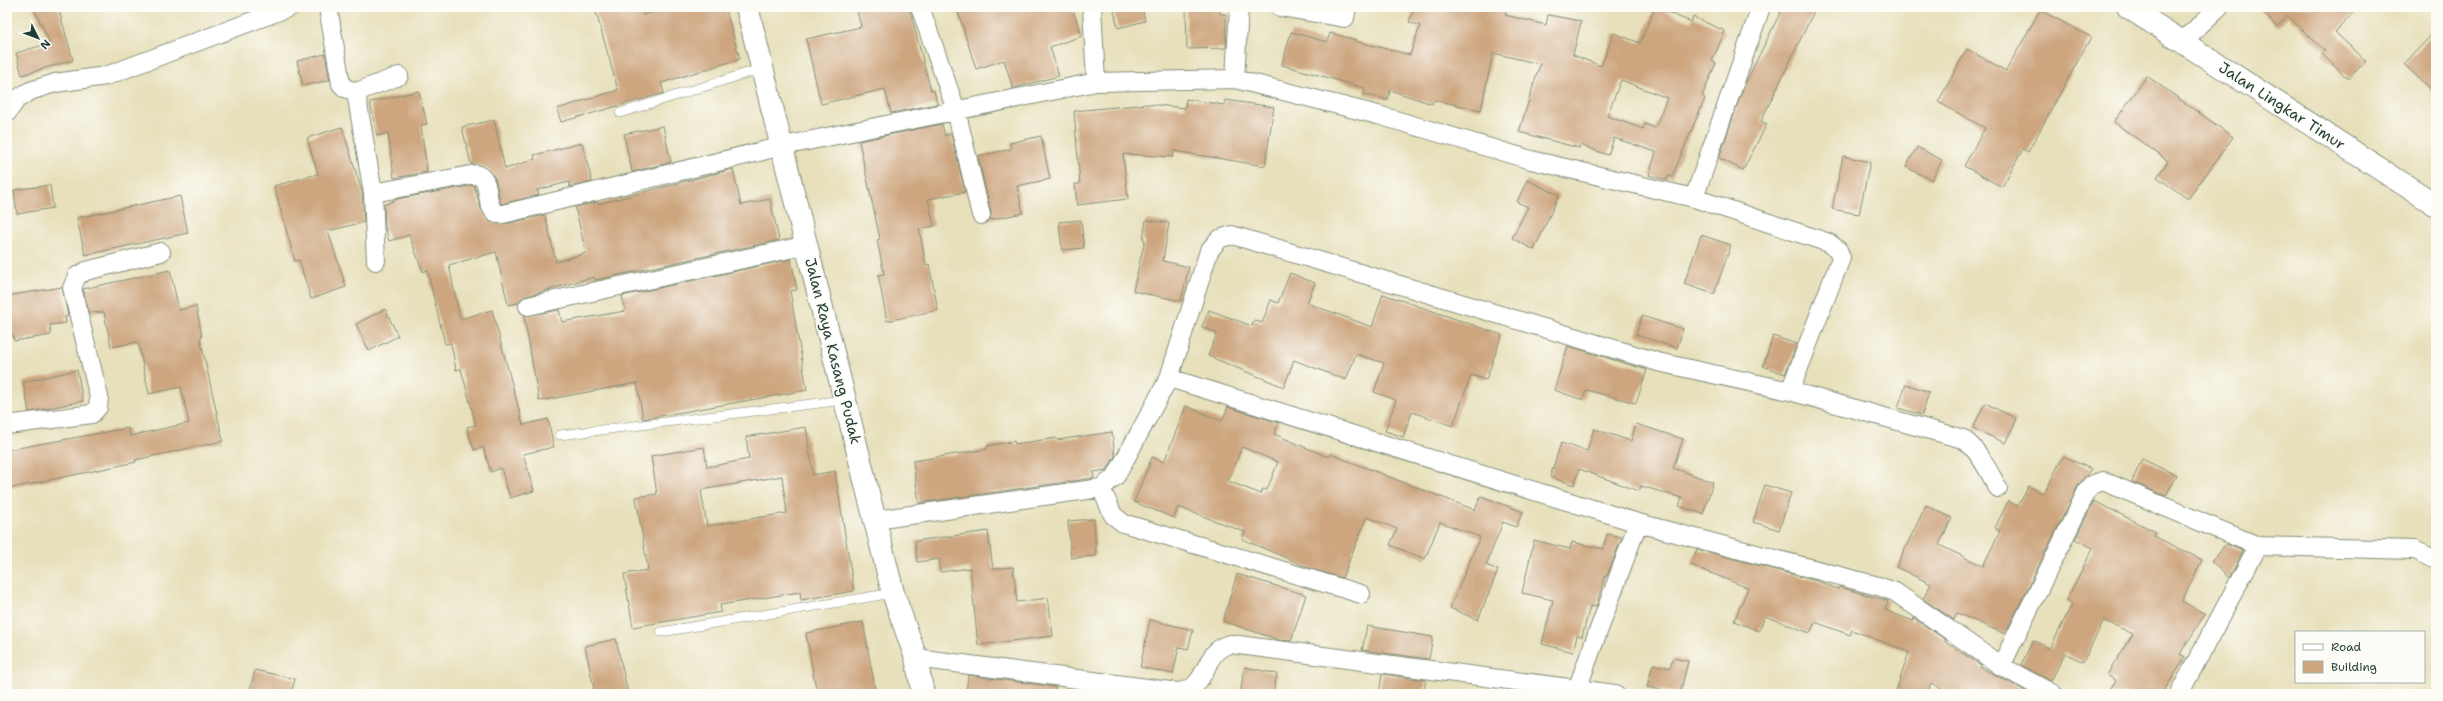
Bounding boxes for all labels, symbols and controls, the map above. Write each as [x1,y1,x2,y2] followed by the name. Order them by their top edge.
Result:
[18,18,58,58] north arrow
[36,36,54,53] text: N
[2215,57,2349,155] street label: Jalan Lingkar Timur
[800,256,866,446] street label: Jalan Raya Kasang Pudak
[2295,631,2425,683] legend
[2331,639,2362,655] text: Road
[2331,659,2377,675] text: Building

